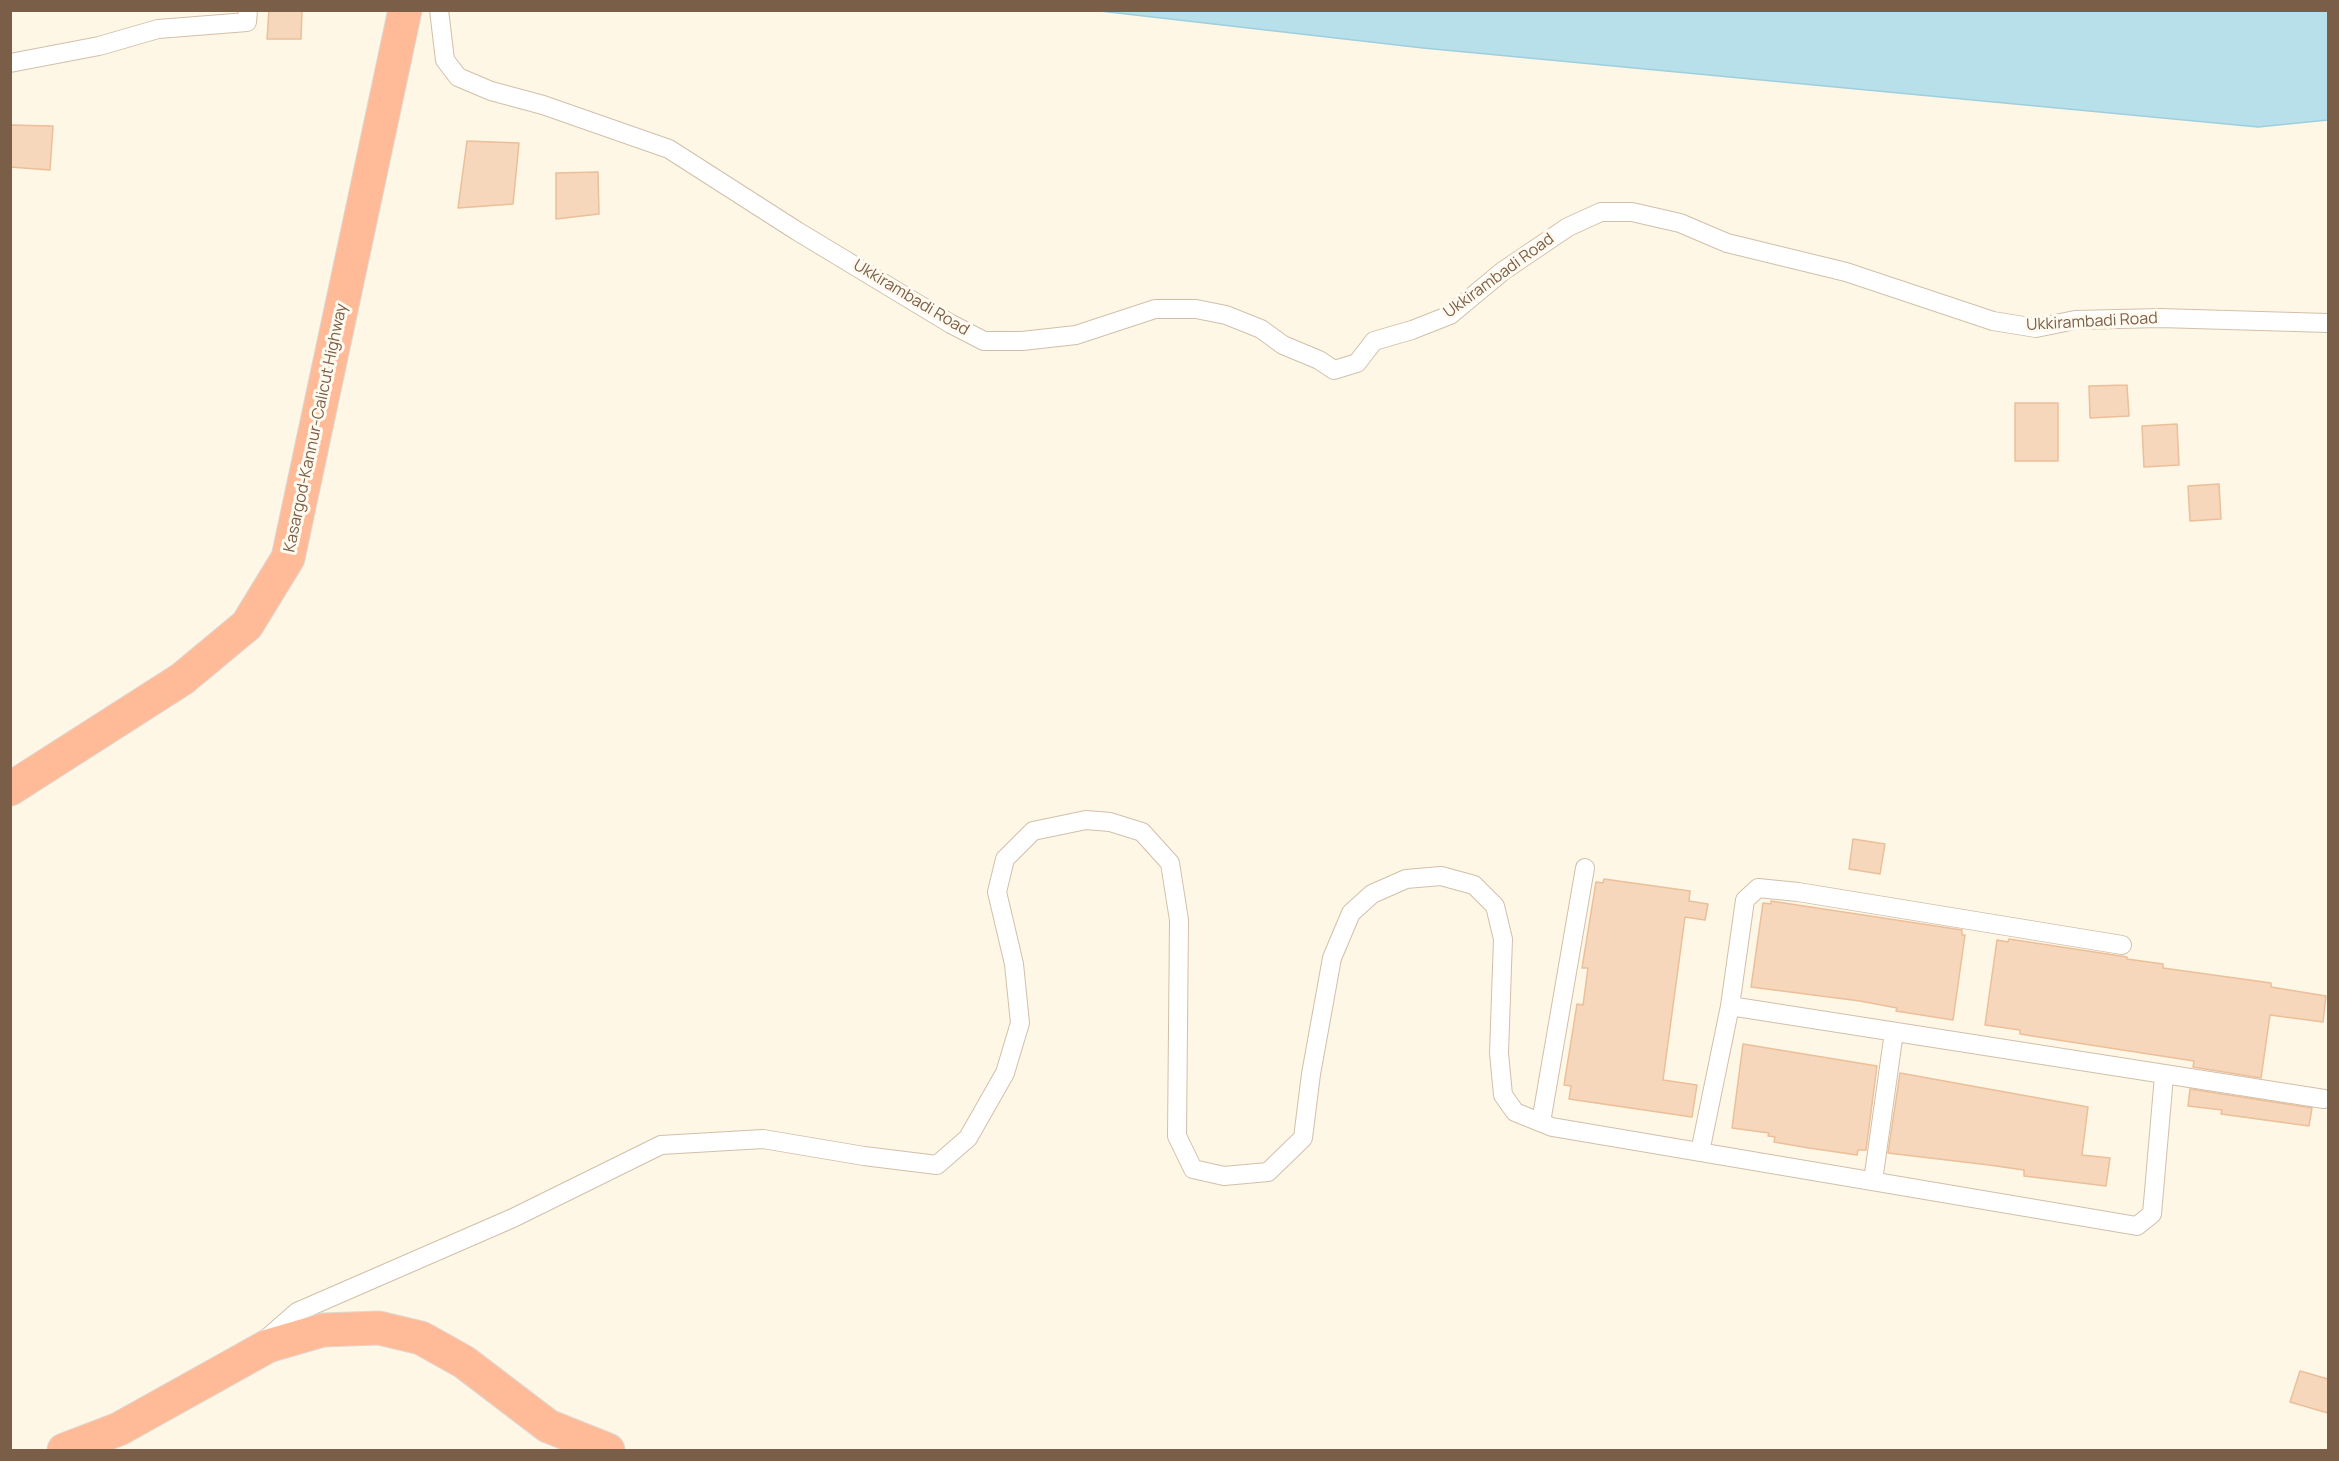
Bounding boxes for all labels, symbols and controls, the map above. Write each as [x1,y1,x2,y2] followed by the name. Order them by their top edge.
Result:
[1440,230,1558,322] street label: Ukkirambadi Road
[850,256,972,340] street label: Ukkirambadi Road
[280,302,352,554] street label: Kasargod-Kannur-Calicut Highway
[2026,309,2158,335] street label: Ukkirambadi Road

